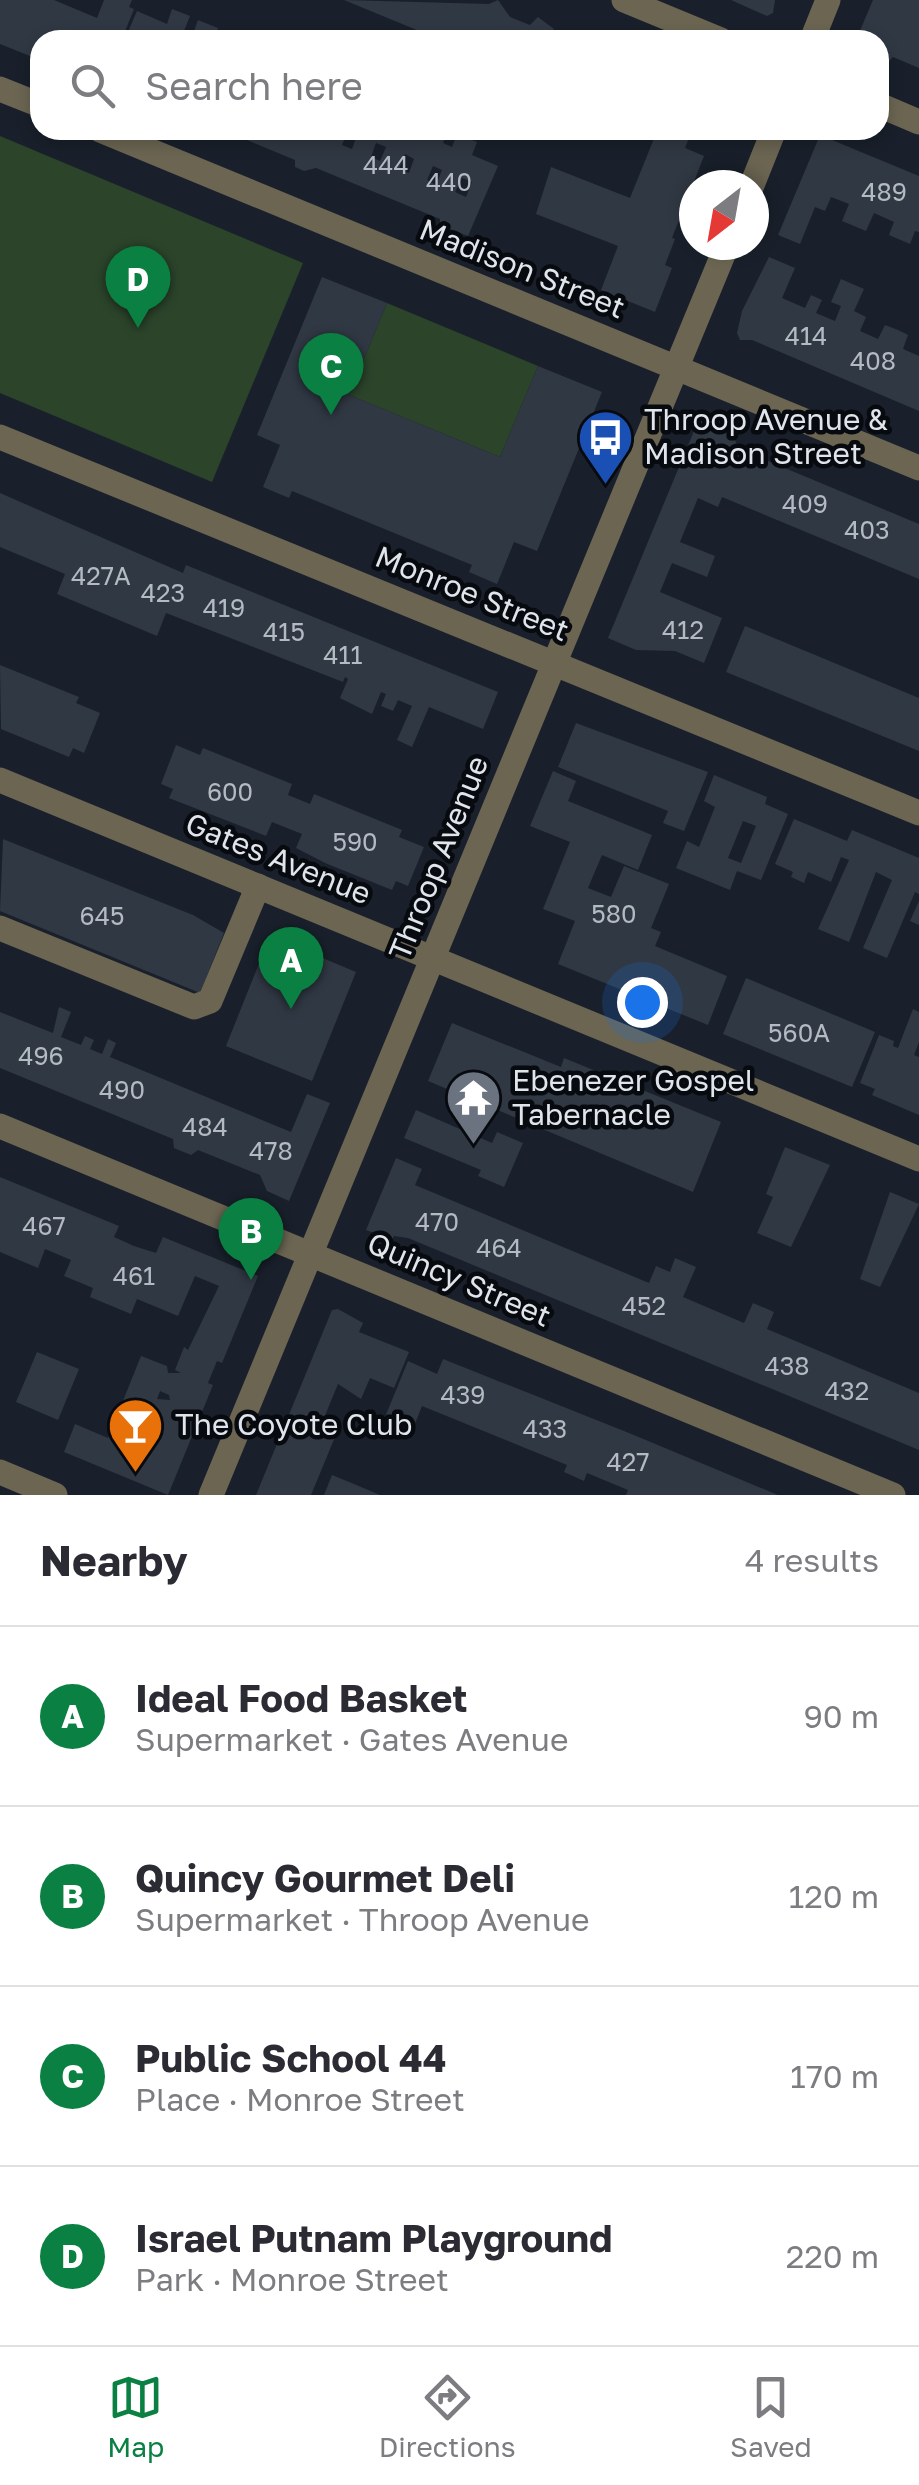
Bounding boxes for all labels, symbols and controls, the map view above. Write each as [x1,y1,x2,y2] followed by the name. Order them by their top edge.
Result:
[30,30,889,140] search box
[65,58,120,113] icon: search
[145,63,363,108] text: Search here
[363,149,409,180] house number: 444
[426,166,472,197] house number: 440
[679,170,769,260] north arrow
[861,176,907,207] house number: 489
[415,211,630,326] street label: Madison Street
[106,245,170,328] pin: D
[785,320,827,351] house number: 414
[298,332,364,415] pin: C
[850,345,896,376] house number: 408
[644,401,888,471] place label: Throop Avenue & Madison Street
[575,407,635,486] bus stop icon: Throop Avenue & Madison Street
[782,488,828,519] house number: 409
[844,514,890,545] house number: 403
[370,538,574,648] street label: Monroe Street
[71,560,131,591] house number: 427A
[141,577,185,608] house number: 423
[203,592,245,623] house number: 419
[662,614,704,645] house number: 412
[263,616,305,647] house number: 415
[323,639,363,670] house number: 411
[381,751,495,965] street label: Throop Avenue
[207,776,253,807] house number: 600
[181,805,376,912] street label: Gates Avenue
[332,826,378,857] house number: 590
[591,898,637,929] house number: 580
[80,900,124,931] house number: 645
[258,926,324,1009] pin: A
[617,977,668,1028] your location
[768,1017,830,1048] house number: 560A
[18,1040,64,1071] house number: 496
[512,1062,754,1132] place label: Ebenezer Gospel Tabernacle
[443,1068,503,1147] temple icon: Ebenezer Gospel Tabernacle
[99,1074,145,1105] house number: 490
[182,1111,228,1142] house number: 484
[249,1135,293,1166] house number: 478
[218,1198,284,1280] pin: B
[415,1206,459,1237] house number: 470
[22,1210,66,1241] house number: 467
[362,1224,556,1334] street label: Quincy Street
[476,1232,522,1263] house number: 464
[113,1260,155,1291] house number: 461
[622,1290,666,1321] house number: 452
[764,1350,810,1381] house number: 438
[825,1375,869,1406] house number: 432
[440,1379,486,1410] house number: 439
[106,1395,166,1474] bar icon: The Coyote Club
[175,1406,412,1442] place label: The Coyote Club
[523,1413,567,1444] house number: 433
[606,1446,650,1477] house number: 427
[40,1535,188,1585] text: Nearby
[745,1541,879,1579] text: 4 results
[135,1675,468,1720] text: Ideal Food Basket
[61,1697,84,1735] text: A
[803,1697,879,1735] text: 90 m
[135,1720,568,1758] text: Supermarket · Gates Avenue
[135,1855,515,1900] text: Quincy Gourmet Deli
[61,1877,84,1915] text: B
[789,1877,879,1915] text: 120 m
[135,1900,590,1938] text: Supermarket · Throop Avenue
[135,2035,447,2080] text: Public School 44
[61,2057,84,2095] text: C
[790,2057,879,2095] text: 170 m
[135,2080,465,2118] text: Place · Monroe Street
[135,2215,612,2260] text: Israel Putnam Playground
[61,2237,84,2275] text: D
[786,2237,879,2275] text: 220 m
[135,2260,449,2298] text: Park · Monroe Street
[107,2370,164,2463] tab: Map
[379,2370,516,2463] tab: Directions
[730,2370,812,2463] tab: Saved

